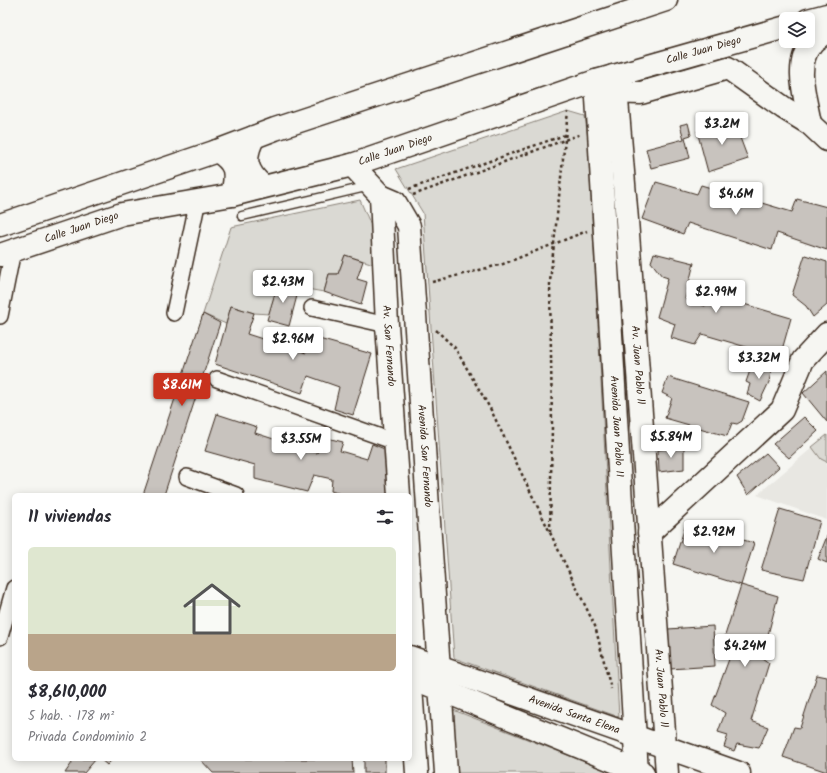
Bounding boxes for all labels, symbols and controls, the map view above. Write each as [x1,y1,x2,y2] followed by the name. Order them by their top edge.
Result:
[779,12,815,48] map controls
[779,12,815,48] button: layers
[664,31,743,70] street label: Calle Juan Diego
[694,112,750,146] pin: $3.2M
[704,114,740,135] text: $3.2M
[356,129,435,171] street label: Calle Juan Diego
[708,182,764,216] pin: $4.6M
[719,184,753,205] text: $4.6M
[42,207,121,248] street label: Calle Juan Diego
[250,270,316,304] pin: $2.43M
[262,272,304,293] text: $2.43M
[683,280,749,314] pin: $2.99M
[695,282,737,303] text: $2.99M
[377,305,400,387] street label: Av. San Fernando
[626,325,649,405] street label: Av. Juan Pablo ll
[260,327,326,361] pin: $2.96M
[272,329,314,350] text: $2.96M
[726,346,792,380] pin: $3.32M
[738,348,780,369] text: $3.32M
[149,373,215,407] pin: $8.61M
[162,375,202,396] text: $8.61M
[604,375,628,478] street label: Avenida Juan Pablo II
[412,404,437,508] street label: Avenida San Fernando
[638,425,704,459] pin: $5.84M
[268,427,334,461] pin: $3.55M
[650,427,692,448] text: $5.84M
[281,429,321,450] text: $3.55M
[28,504,112,531] text: 11 viviendas
[374,506,396,528] icon: filters
[681,520,747,554] pin: $2.92M
[693,522,735,543] text: $2.92M
[176,573,248,645] icon: home
[712,634,778,668] pin: $4.24M
[724,636,766,657] text: $4.24M
[649,648,673,728] street label: Av. Juan Pablo ll
[28,679,106,706] text: $8,610,000
[526,690,622,739] street label: Avenida Santa Elena
[28,706,114,727] text: 5 hab. · 178 m²
[28,727,147,748] text: Privada Condominio 2

